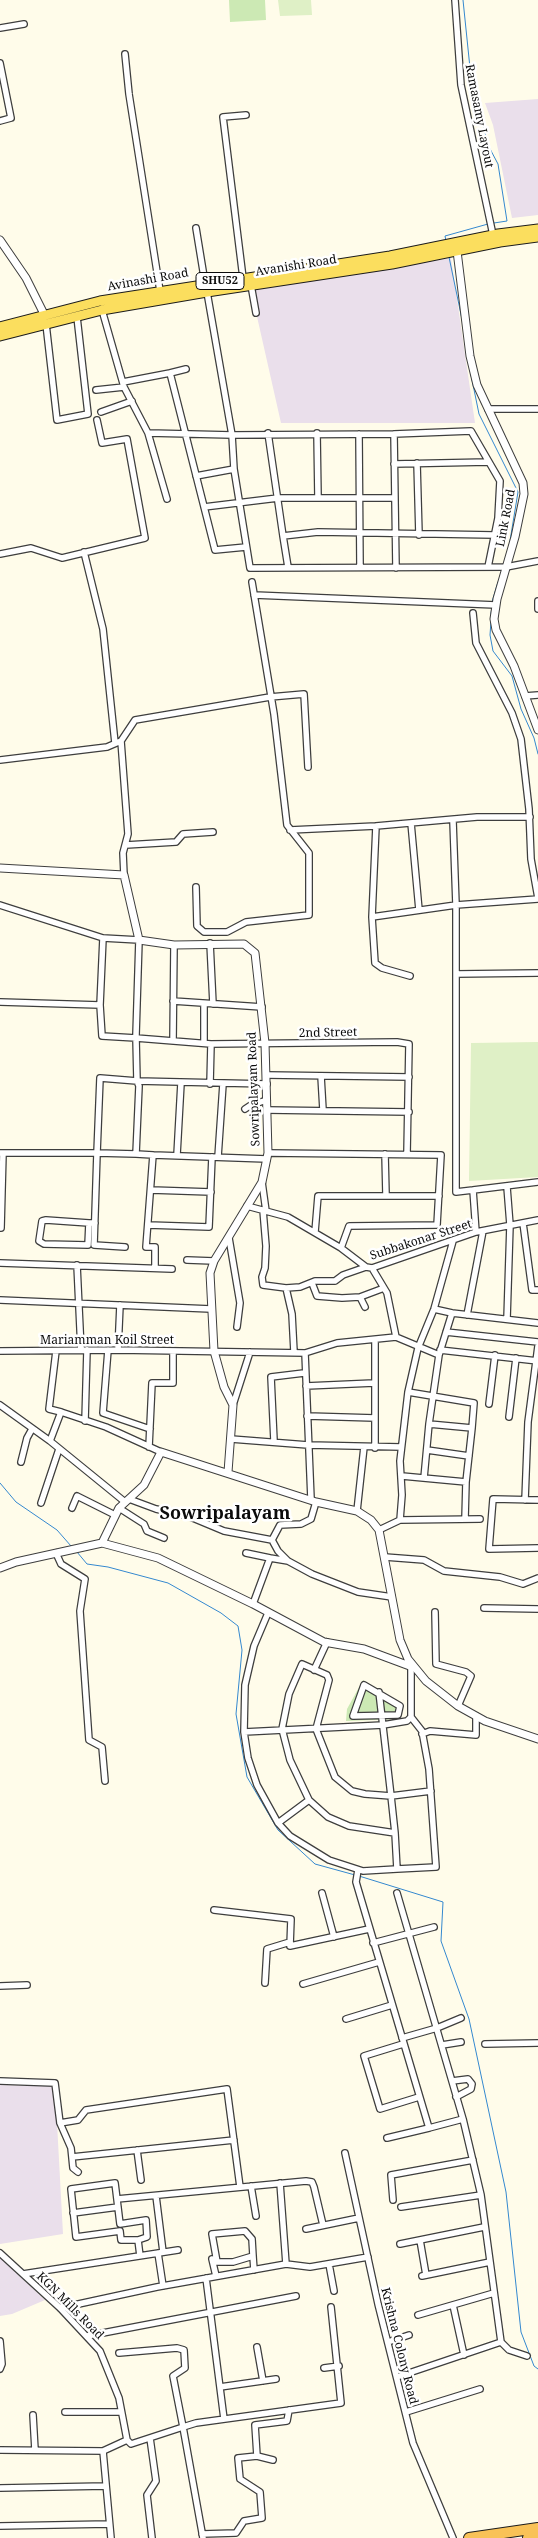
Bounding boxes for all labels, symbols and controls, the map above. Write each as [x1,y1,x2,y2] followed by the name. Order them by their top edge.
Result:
[462,63,496,169] street label: Ramasamy Layout
[254,252,338,280] street label: Avanishi Road
[106,266,190,294] street label: Avinashi Road
[196,272,244,290] road number: SHU52
[493,488,519,548] street label: Link Road
[299,1025,357,1041] street label: 2nd Street
[245,1032,263,1146] street label: Sowripalayam Road
[368,1217,474,1263] street label: Subbakonar Street
[40,1334,174,1348] street label: Mariamman Koil Street
[160,1503,290,1525] district label: Sowripalayam
[33,2269,107,2343] street label: KGN Mills Road
[378,2286,420,2406] street label: Krishna Colony Road

